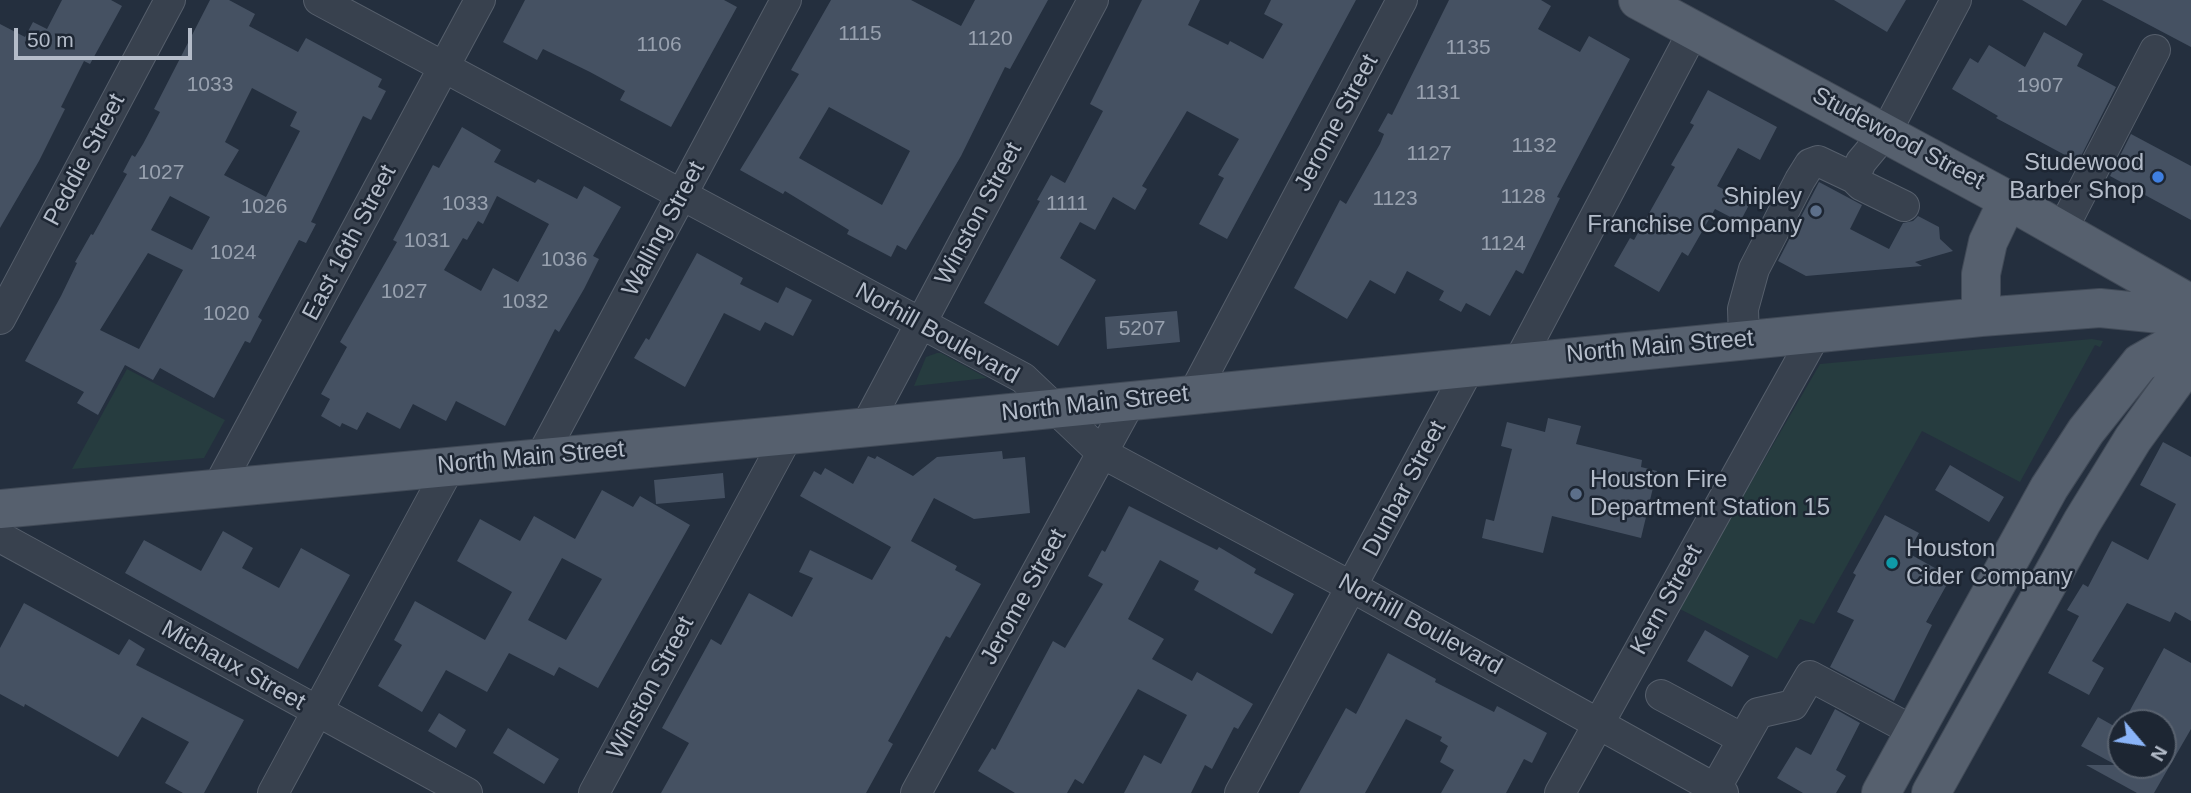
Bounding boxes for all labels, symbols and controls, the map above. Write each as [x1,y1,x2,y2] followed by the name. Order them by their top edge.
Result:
[18,14,196,58] scale bar
[838,21,882,47] house number: 1115
[967,26,1013,52] house number: 1120
[27,28,74,51] text: 50 m
[636,32,682,58] house number: 1106
[1445,35,1491,61] house number: 1135
[1289,50,1385,196] street label: Jerome Street
[187,72,233,98] house number: 1033
[2017,73,2063,99] house number: 1907
[1415,80,1461,106] house number: 1131
[1807,81,1989,197] street label: Studewood Street
[38,89,132,231] street label: Peddie Street
[1511,133,1557,159] house number: 1132
[929,138,1029,290] street label: Winston Street
[1406,141,1452,167] house number: 1127
[2009,149,2144,205] place label: Studewood Barber Shop
[616,157,712,301] street label: Walling Street
[138,160,184,186] house number: 1027
[297,160,403,326] street label: East 16th Street
[2150,169,2166,185] marker: Studewood Barber Shop
[1587,183,1802,239] place label: Shipley Franchise Company
[1500,184,1546,210] house number: 1128
[1372,186,1418,212] house number: 1123
[442,191,488,217] house number: 1033
[1046,191,1088,217] house number: 1111
[241,194,287,220] house number: 1026
[1808,203,1824,219] marker: Shipley Franchise Company
[404,228,450,254] house number: 1031
[1480,231,1526,257] house number: 1124
[210,240,256,266] house number: 1024
[541,247,587,273] house number: 1036
[850,277,1024,391] street label: Norhill Boulevard
[381,279,427,305] house number: 1027
[502,289,548,315] house number: 1032
[203,301,249,327] house number: 1020
[1119,316,1165,342] house number: 5207
[1565,324,1755,370] street label: North Main Street
[1000,380,1190,428] street label: North Main Street
[1357,416,1453,562] street label: Dunbar Street
[436,435,626,481] street label: North Main Street
[1590,466,1830,522] place label: Houston Fire Department Station 15
[1568,486,1584,502] marker: Houston Fire Department Station 15
[975,524,1073,670] street label: Jerome Street
[1906,535,2073,591] place label: Houston Cider Company
[1625,540,1709,660] street label: Kern Street
[1884,555,1900,571] marker: Houston Cider Company
[1333,568,1507,682] street label: Norhill Boulevard
[601,612,701,764] street label: Winston Street
[156,615,310,717] street label: Michaux Street
[2107,709,2177,779] north arrow
[2147,742,2172,765] text: N

